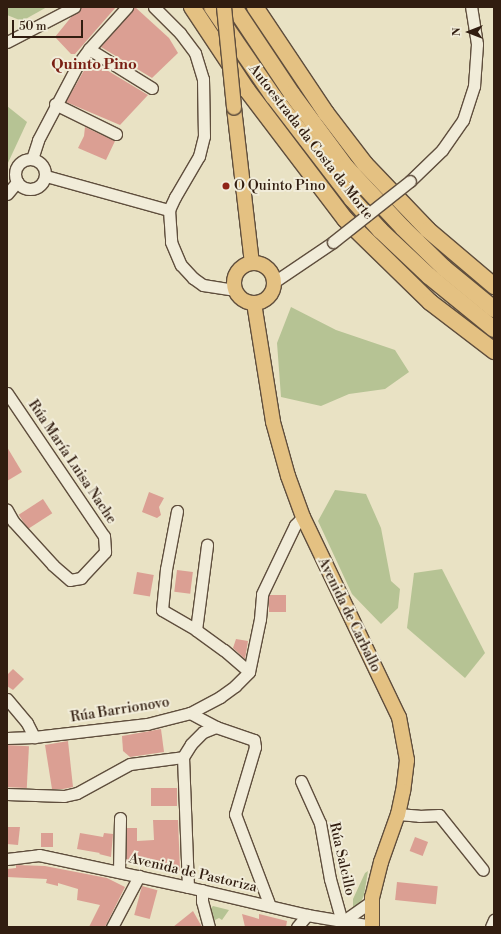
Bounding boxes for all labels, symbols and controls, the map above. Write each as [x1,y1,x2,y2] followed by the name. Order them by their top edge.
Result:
[14,12,85,38] scale bar
[449,12,489,52] north arrow
[19,19,47,34] text: 50 m
[450,28,464,36] text: N
[51,56,137,74] district label: Quinto Pino
[245,61,377,223] street label: Autoestrada da Costa da Morte
[234,178,326,194] place label: O Quinto Pino
[221,181,231,191] marker: O Quinto Pino
[24,397,120,527] street label: Rúa María Luisa Nache
[314,555,384,675] street label: Avenida de Carballo
[69,694,171,726] street label: Rúa Barrionovo
[325,821,359,897] street label: Rúa Salcillo
[127,850,259,896] street label: Avenida de Pastoriza

